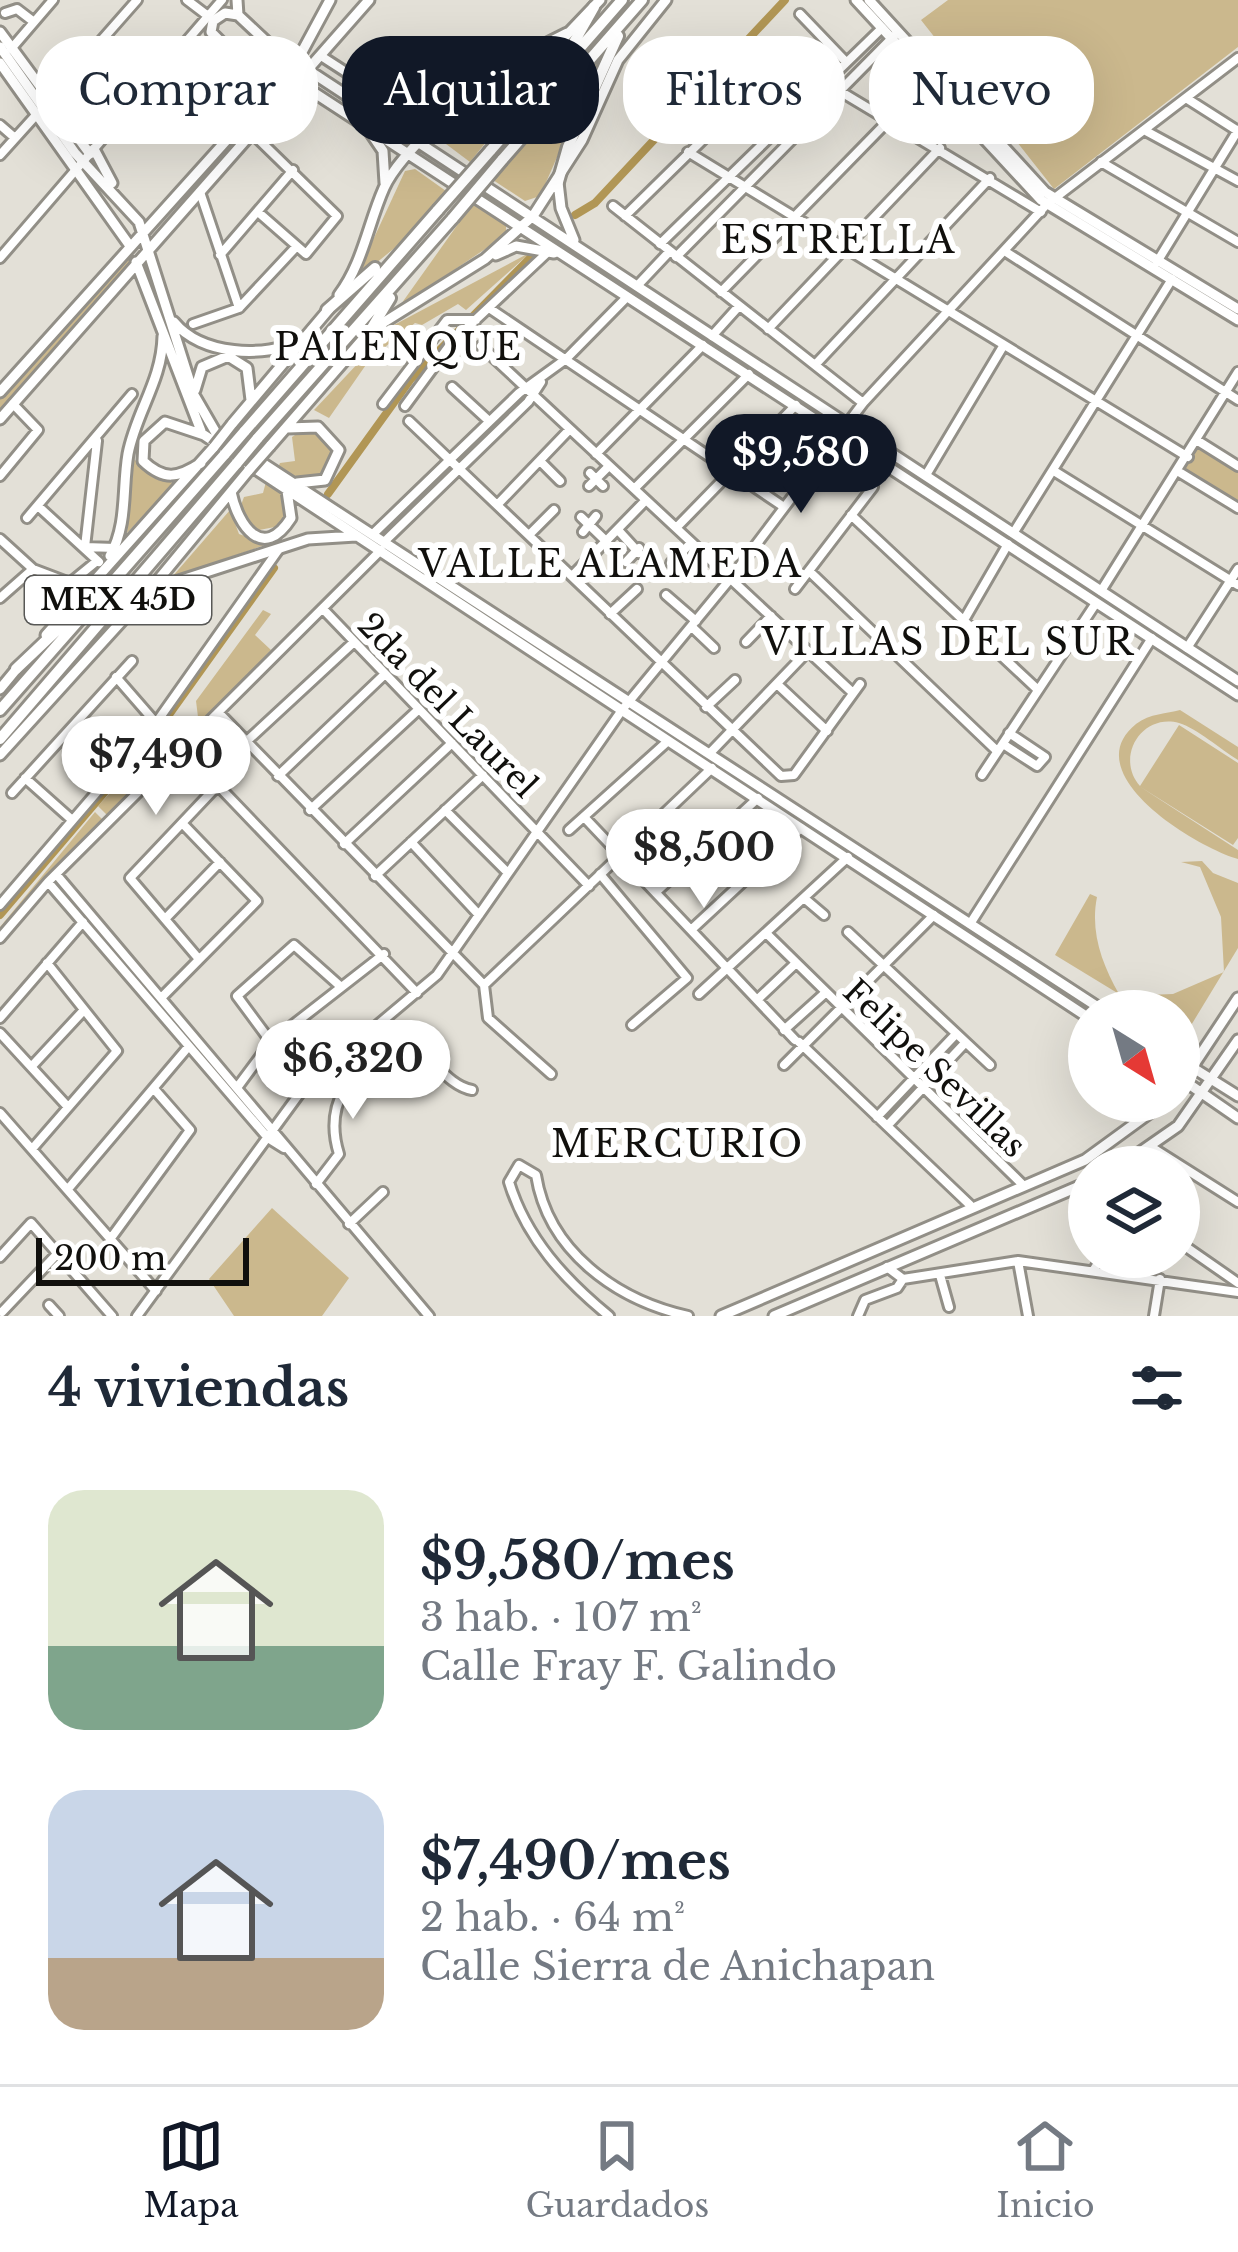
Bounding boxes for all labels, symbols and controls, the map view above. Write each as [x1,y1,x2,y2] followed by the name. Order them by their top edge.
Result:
[36,36,318,144] chip: Comprar
[342,36,599,144] chip: Alquilar
[623,36,845,144] chip: Filtros
[869,36,1094,144] chip: Nuevo
[721,218,957,263] district label: ESTRELLA
[274,325,524,370] district label: PALENQUE
[703,414,899,516] pin: $9,580
[732,428,870,477] text: $9,580
[417,542,804,587] district label: VALLE ALAMEDA
[25,576,211,624] road number: MEX 45D
[349,605,546,806] street label: 2da del Laurel
[761,620,1136,665] district label: VILLAS DEL SUR
[58,716,254,818] pin: $7,490
[89,730,223,779] text: $7,490
[606,809,802,911] pin: $8,500
[633,823,775,872] text: $8,500
[835,971,1035,1166] street label: Felipe Sevillas
[1068,990,1200,1122] north arrow
[1068,990,1200,1278] map controls
[255,1020,451,1122] pin: $6,320
[282,1034,424,1083] text: $6,320
[551,1122,805,1167] district label: MERCURIO
[1068,1146,1200,1278] button: layers
[36,1232,249,1285] scale bar
[54,1238,166,1279] text: 200 m
[1124,1355,1190,1421] icon: filters
[48,1357,349,1420] text: 4 viviendas
[420,1530,735,1593] text: $9,580/mes
[144,1538,288,1682] icon: home
[420,1593,702,1642] text: 3 hab. · 107 m²
[420,1642,837,1691] text: Calle Fray F. Galindo
[420,1830,731,1893] text: $7,490/mes
[144,1838,288,1982] icon: home
[420,1893,685,1942] text: 2 hab. · 64 m²
[420,1942,935,1991] text: Calle Sierra de Anichapan
[143,2113,238,2226] tab: Mapa
[525,2113,709,2226] tab: Guardados
[996,2113,1095,2226] tab: Inicio

